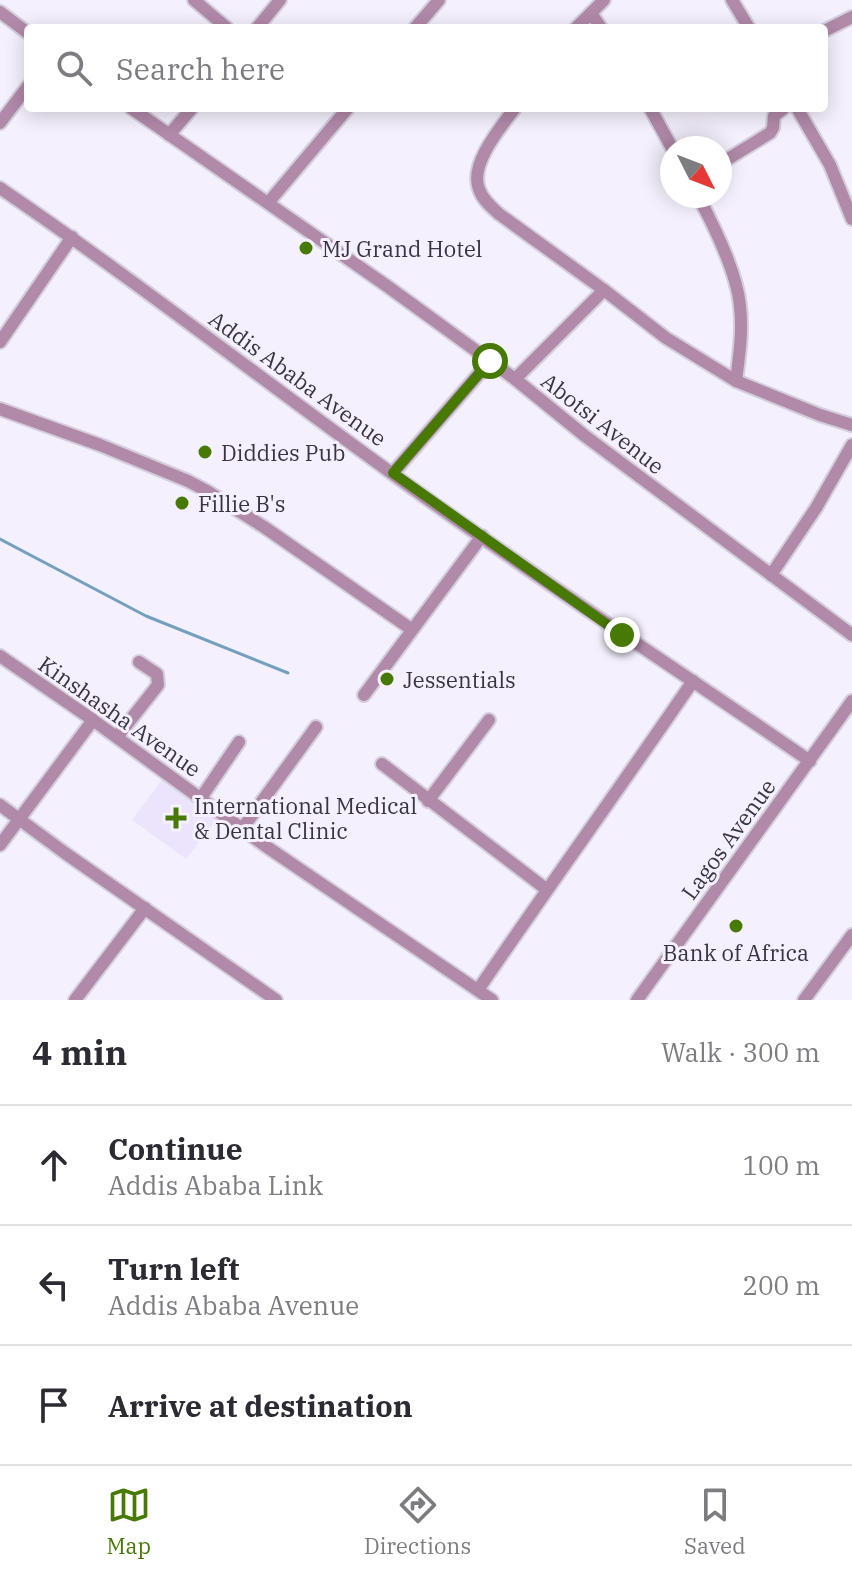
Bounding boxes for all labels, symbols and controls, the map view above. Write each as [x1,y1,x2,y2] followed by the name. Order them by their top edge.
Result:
[24,24,828,112] search box
[52,46,96,90] icon: search
[116,49,285,88] text: Search here
[660,136,732,208] north arrow
[322,234,482,263] place label: MJ Grand Hotel
[297,239,315,257] marker: MJ Grand Hotel
[203,304,393,452] street label: Addis Ababa Avenue
[472,343,508,379] route start
[535,366,671,480] street label: Abotsi Avenue
[221,438,345,467] place label: Diddies Pub
[196,443,214,461] marker: Diddies Pub
[198,489,286,518] place label: Fillie B's
[173,494,191,512] marker: Fillie B's
[604,617,640,653] route end
[33,649,207,783] street label: Kinshasha Avenue
[403,665,516,694] place label: Jessentials
[378,670,396,688] marker: Jessentials
[674,773,782,905] street label: Lagos Avenue
[194,791,417,845] place label: International Medical & Dental Clinic
[165,807,187,829] marker: International Medical & Dental Clinic
[727,917,745,935] marker: Bank of Africa
[663,938,809,967] place label: Bank of Africa
[32,1030,127,1074] text: 4 min
[661,1035,820,1069] text: Walk · 300 m
[108,1129,243,1168] text: Continue
[32,1143,76,1187] icon: ahead
[742,1148,820,1182] text: 100 m
[108,1168,323,1202] text: Addis Ababa Link
[108,1249,240,1288] text: Turn left
[32,1263,76,1307] icon: left
[742,1268,820,1302] text: 200 m
[108,1288,359,1322] text: Addis Ababa Avenue
[32,1383,76,1427] icon: arrive
[108,1386,413,1425] text: Arrive at destination
[106,1483,151,1560] tab: Map
[364,1483,471,1560] tab: Directions
[684,1483,746,1560] tab: Saved

